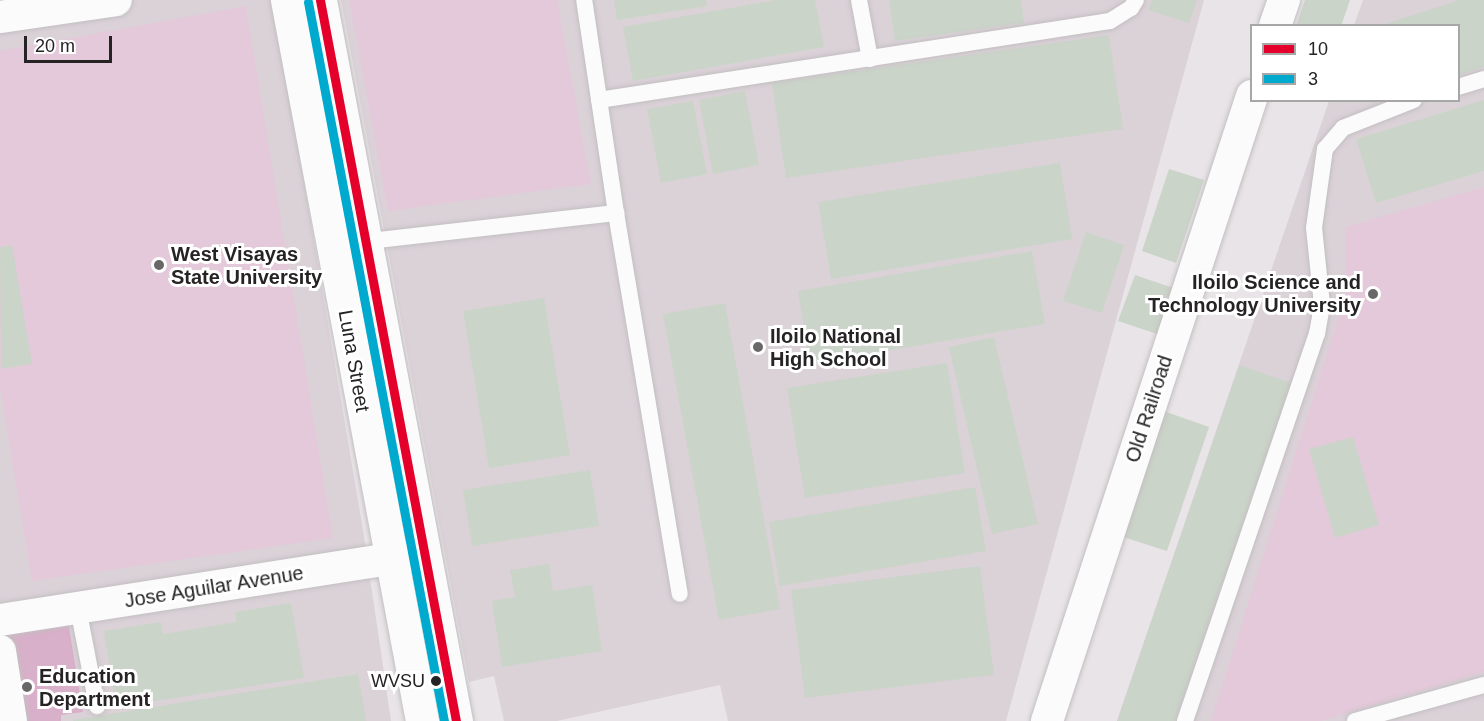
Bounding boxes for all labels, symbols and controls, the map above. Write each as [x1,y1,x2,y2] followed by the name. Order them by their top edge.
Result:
[27,24,116,62] scale bar
[1250,24,1460,102] legend
[35,36,75,56] text: 20 m
[1308,39,1328,59] text: 10
[1308,69,1318,89] text: 3
[171,242,322,289] place label: West Visayas State University
[152,258,166,272] marker: West Visayas State University
[1148,270,1361,317] place label: Iloilo Science and Technology University
[1366,287,1380,301] marker: Iloilo Science and Technology University
[333,308,375,414] street label: Luna Street
[770,324,901,371] place label: Iloilo National High School
[751,340,765,354] marker: Iloilo National High School
[1120,352,1178,466] street label: Old Railroad
[122,561,306,613] street label: Jose Aguilar Avenue
[39,664,150,711] place label: Education Department
[371,670,425,692] place label: WVSU
[430,675,442,687] marker: WVSU
[20,680,34,694] marker: Education Department

